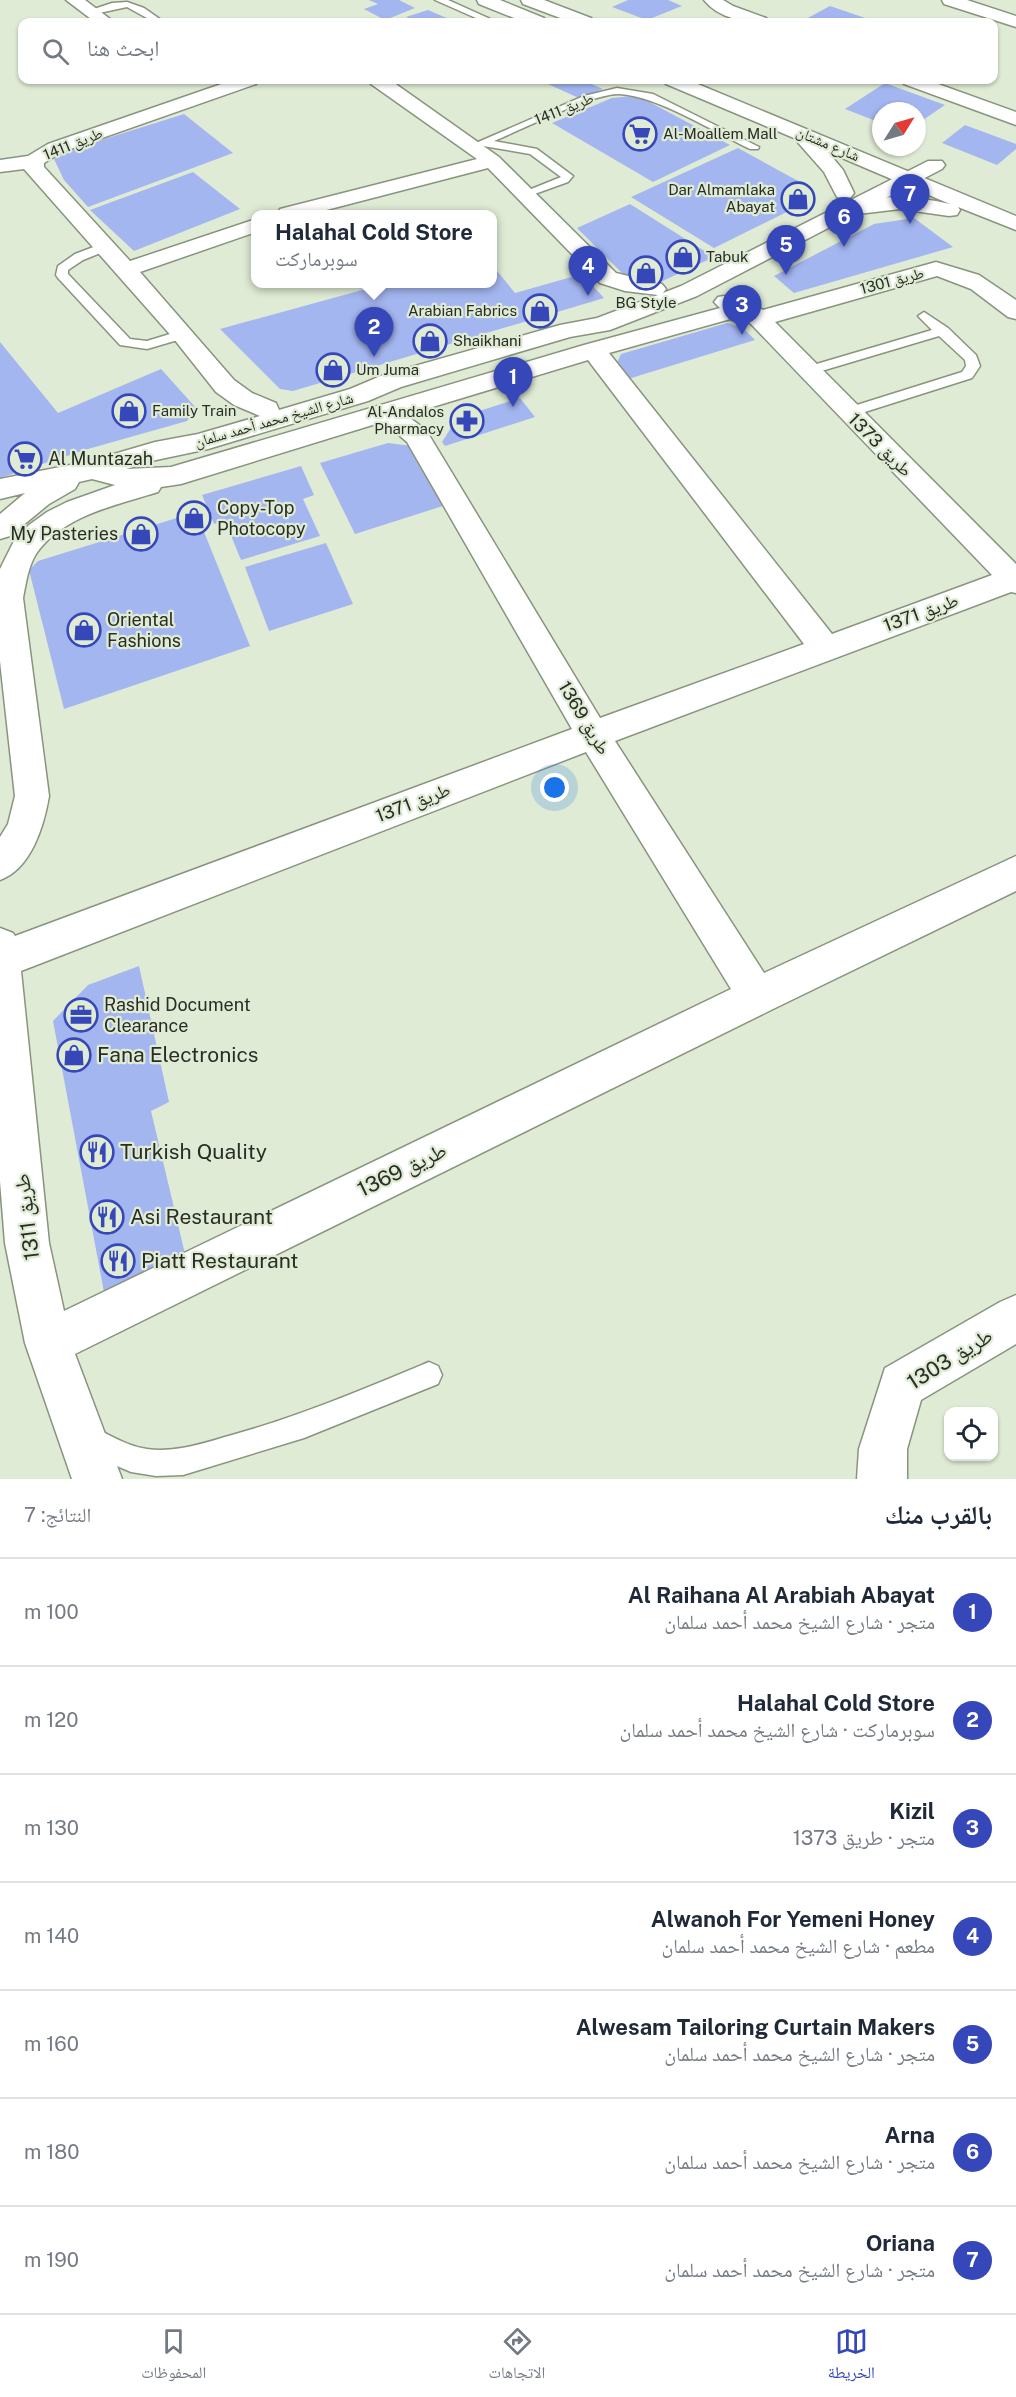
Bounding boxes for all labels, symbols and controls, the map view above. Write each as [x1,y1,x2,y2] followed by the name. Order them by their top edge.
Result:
[18,18,998,84] search box
[39,35,72,68] icon: search
[87,35,159,61] text: ابحث هنا
[532,89,597,130] street label: طريق 1411
[872,102,926,156] north arrow
[622,116,658,152] supermarket icon: Al-Moallem Mall
[793,123,862,166] street label: شارع مشتان
[41,124,106,165] street label: طريق 1411
[663,125,777,142] place label: Al-Moallem Mall
[890,174,930,224] pin: 7
[668,181,775,215] place label: Dar Almamlaka Abayat
[780,181,816,217] shop icon: Dar Almamlaka Abayat
[824,198,864,247] pin: 6
[251,210,497,288] popup
[275,219,473,245] text: Halahal Cold Store
[766,226,806,275] pin: 5
[665,239,701,275] shop icon: Tabuk
[568,246,608,296] pin: 4
[275,247,358,271] text: سوبرماركت
[706,248,748,265] place label: Tabuk
[628,255,664,291] shop icon: BG Style
[858,264,926,299] street label: طريق 1301
[722,286,762,335] pin: 3
[522,293,558,329] shop icon: Arabian Fabrics
[616,294,676,311] place label: BG Style
[408,302,517,319] place label: Arabian Fabrics
[354,308,394,357] pin: 2
[412,323,448,359] shop icon: Shaikhani
[453,332,521,349] place label: Shaikhani
[315,352,351,388] shop icon: Um Juma
[494,358,532,407] pin: 1
[356,361,419,378] place label: Um Juma
[193,389,356,452] street label: شارع الشيخ محمد أحمد سلمان
[111,393,147,429] shop icon: Family Train
[152,402,236,419] place label: Family Train
[367,403,444,437] place label: Al-Andalos Pharmacy
[449,403,485,439] pharmacy icon: Al-Andalos Pharmacy
[843,408,917,482] street label: طريق 1373
[7,441,43,477] supermarket icon: Al Muntazah
[48,448,153,469] place label: Al Muntazah
[217,497,306,539] place label: Copy-Top Photocopy
[176,500,212,536] shop icon: Copy-Top Photocopy
[123,516,159,552] shop icon: My Pasteries
[10,523,118,544] place label: My Pasteries
[881,589,961,637] street label: طريق 1371
[107,609,181,651] place label: Oriental Fashions
[66,612,102,648] shop icon: Oriental Fashions
[553,677,615,759] street label: طريق 1369
[540,773,569,802] your location
[373,779,453,827] street label: طريق 1371
[104,994,251,1036] place label: Rashid Document Clearance
[63,997,99,1033] office icon: Rashid Document Clearance
[56,1037,92,1073] shop icon: Fana Electronics
[97,1042,258,1067] place label: Fana Electronics
[79,1134,115,1170] restaurant icon: Turkish Quality
[353,1137,451,1203] street label: طريق 1369
[120,1139,267,1164] place label: Turkish Quality
[9,1172,45,1262] street label: طريق 1311
[89,1199,125,1235] restaurant icon: Asi Restaurant
[130,1204,273,1229] place label: Asi Restaurant
[100,1243,136,1279] restaurant icon: Piatt Restaurant
[141,1248,299,1273] place label: Piatt Restaurant
[903,1323,997,1395] street label: طريق 1303
[944,1407,998,1461] map controls
[944,1407,998,1461] button: locate
[885,1499,992,1530] text: بالقرب منك
[24,1503,91,1527] text: النتائج: 7
[628,1582,935,1608] text: Al Raihana Al Arabiah Abayat
[24,1600,79,1624] text: 100 m
[968,1600,977,1624] text: 1
[664,1610,935,1634] text: متجر · شارع الشيخ محمد أحمد سلمان
[737,1690,935,1716] text: Halahal Cold Store
[24,1708,79,1732] text: 120 m
[966,1708,979,1732] text: 2
[619,1718,935,1742] text: سوبرماركت · شارع الشيخ محمد أحمد سلمان
[889,1798,935,1824] text: Kizil
[24,1816,79,1840] text: 130 m
[966,1816,979,1840] text: 3
[793,1826,935,1850] text: متجر · طريق 1373
[651,1906,935,1932] text: Alwanoh For Yemeni Honey
[24,1924,79,1948] text: 140 m
[966,1924,979,1948] text: 4
[662,1934,935,1958] text: مطعم · شارع الشيخ محمد أحمد سلمان
[576,2014,935,2040] text: Alwesam Tailoring Curtain Makers
[24,2032,79,2056] text: 160 m
[966,2032,979,2056] text: 5
[664,2042,935,2066] text: متجر · شارع الشيخ محمد أحمد سلمان
[885,2122,935,2148] text: Arna
[24,2140,79,2164] text: 180 m
[966,2140,979,2164] text: 6
[664,2150,935,2174] text: متجر · شارع الشيخ محمد أحمد سلمان
[866,2230,935,2256] text: Oriana
[24,2248,79,2272] text: 190 m
[966,2248,979,2272] text: 7
[664,2258,935,2282] text: متجر · شارع الشيخ محمد أحمد سلمان
[141,2325,206,2388] tab: المحفوظات
[489,2325,545,2388] tab: الاتجاهات
[828,2325,875,2388] tab: الخريطة

